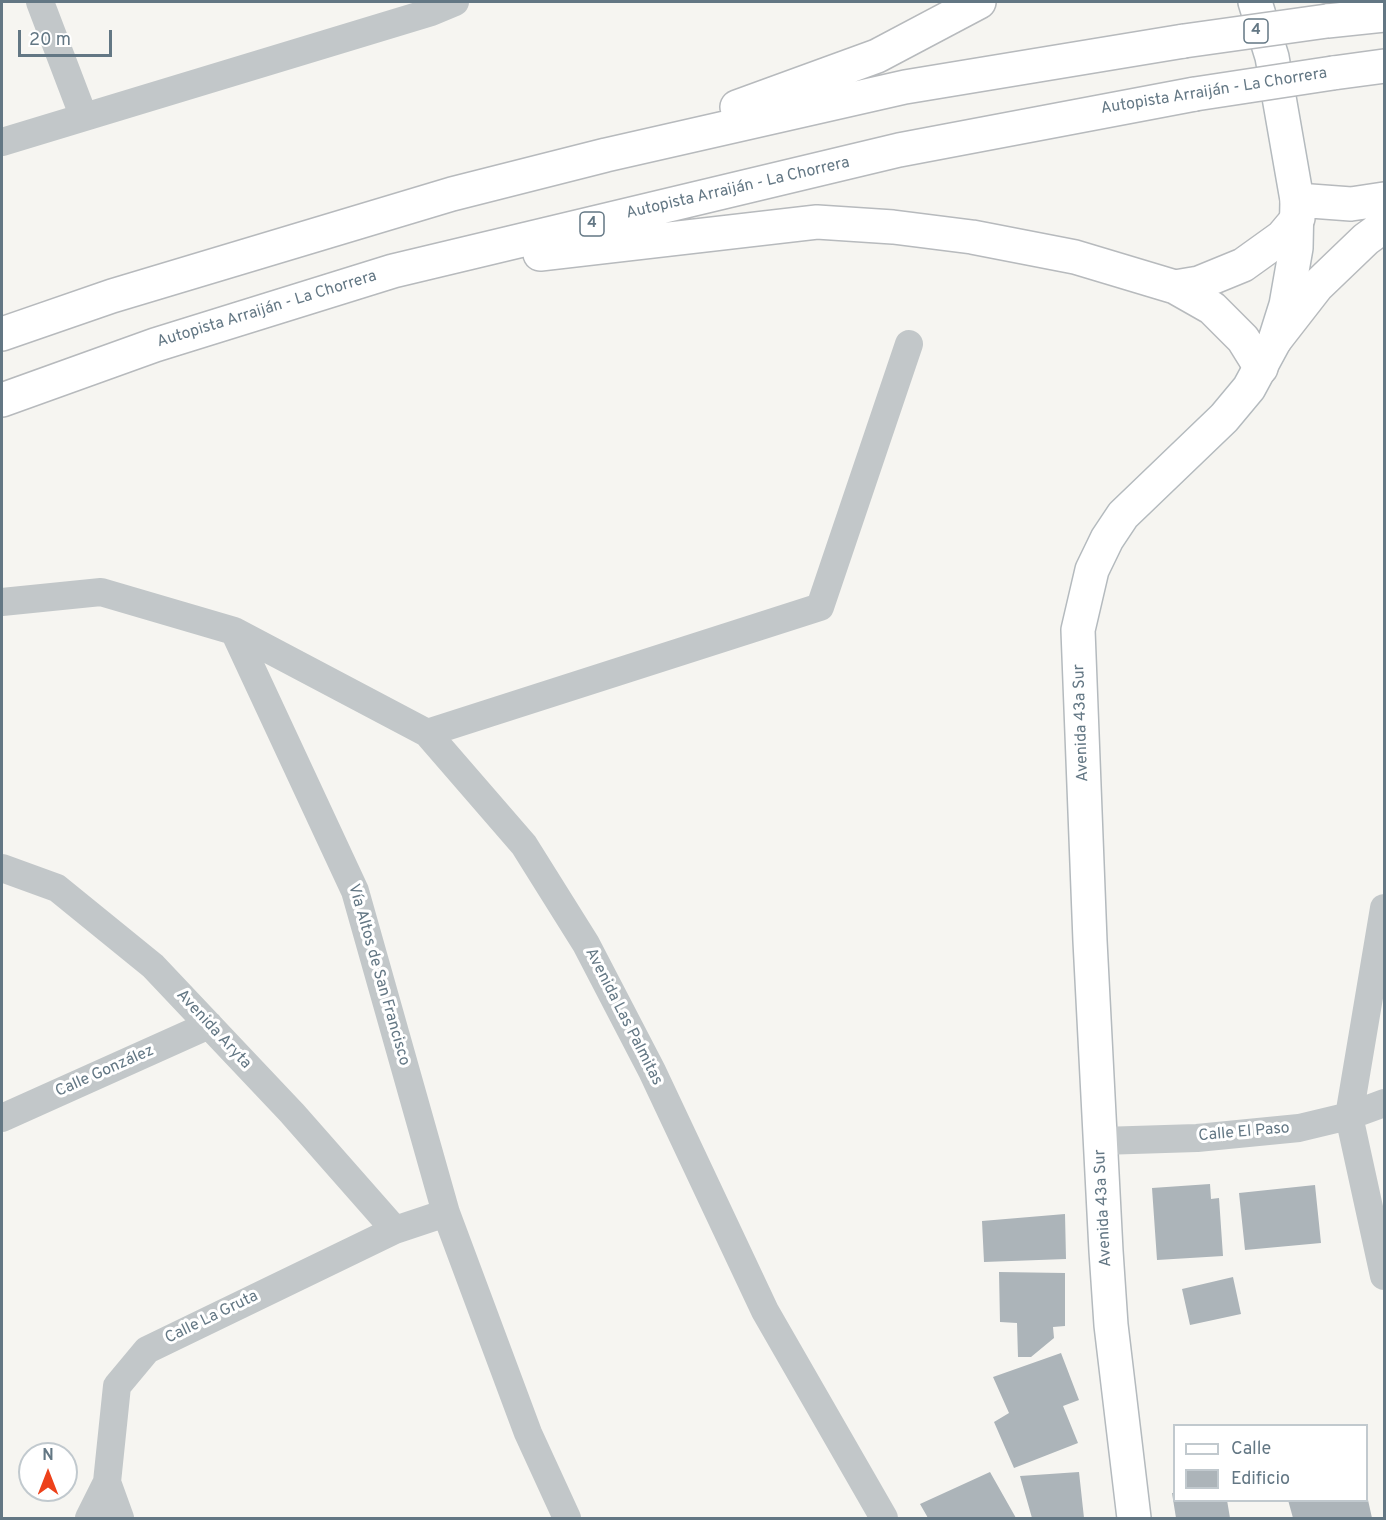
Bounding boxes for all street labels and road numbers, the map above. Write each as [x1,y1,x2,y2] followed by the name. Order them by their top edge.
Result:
[1244,19,1268,43] road number: 4
[1099,65,1329,119] street label: Autopista Arraiján - La Chorrera
[624,154,852,224] street label: Autopista Arraiján - La Chorrera
[580,212,604,236] road number: 4
[155,267,379,353] street label: Autopista Arraiján - La Chorrera
[1070,664,1094,782] street label: Avenida 43a Sur
[343,882,413,1068] street label: Vía Altos de San Francisco
[580,945,666,1089] street label: Avenida Las Palmitas
[171,986,255,1074] street label: Avenida Aryta
[53,1042,157,1102] street label: Calle González
[1198,1119,1290,1147] street label: Calle El Paso
[1091,1149,1117,1267] street label: Avenida 43a Sur
[162,1287,262,1349] street label: Calle La Gruta

